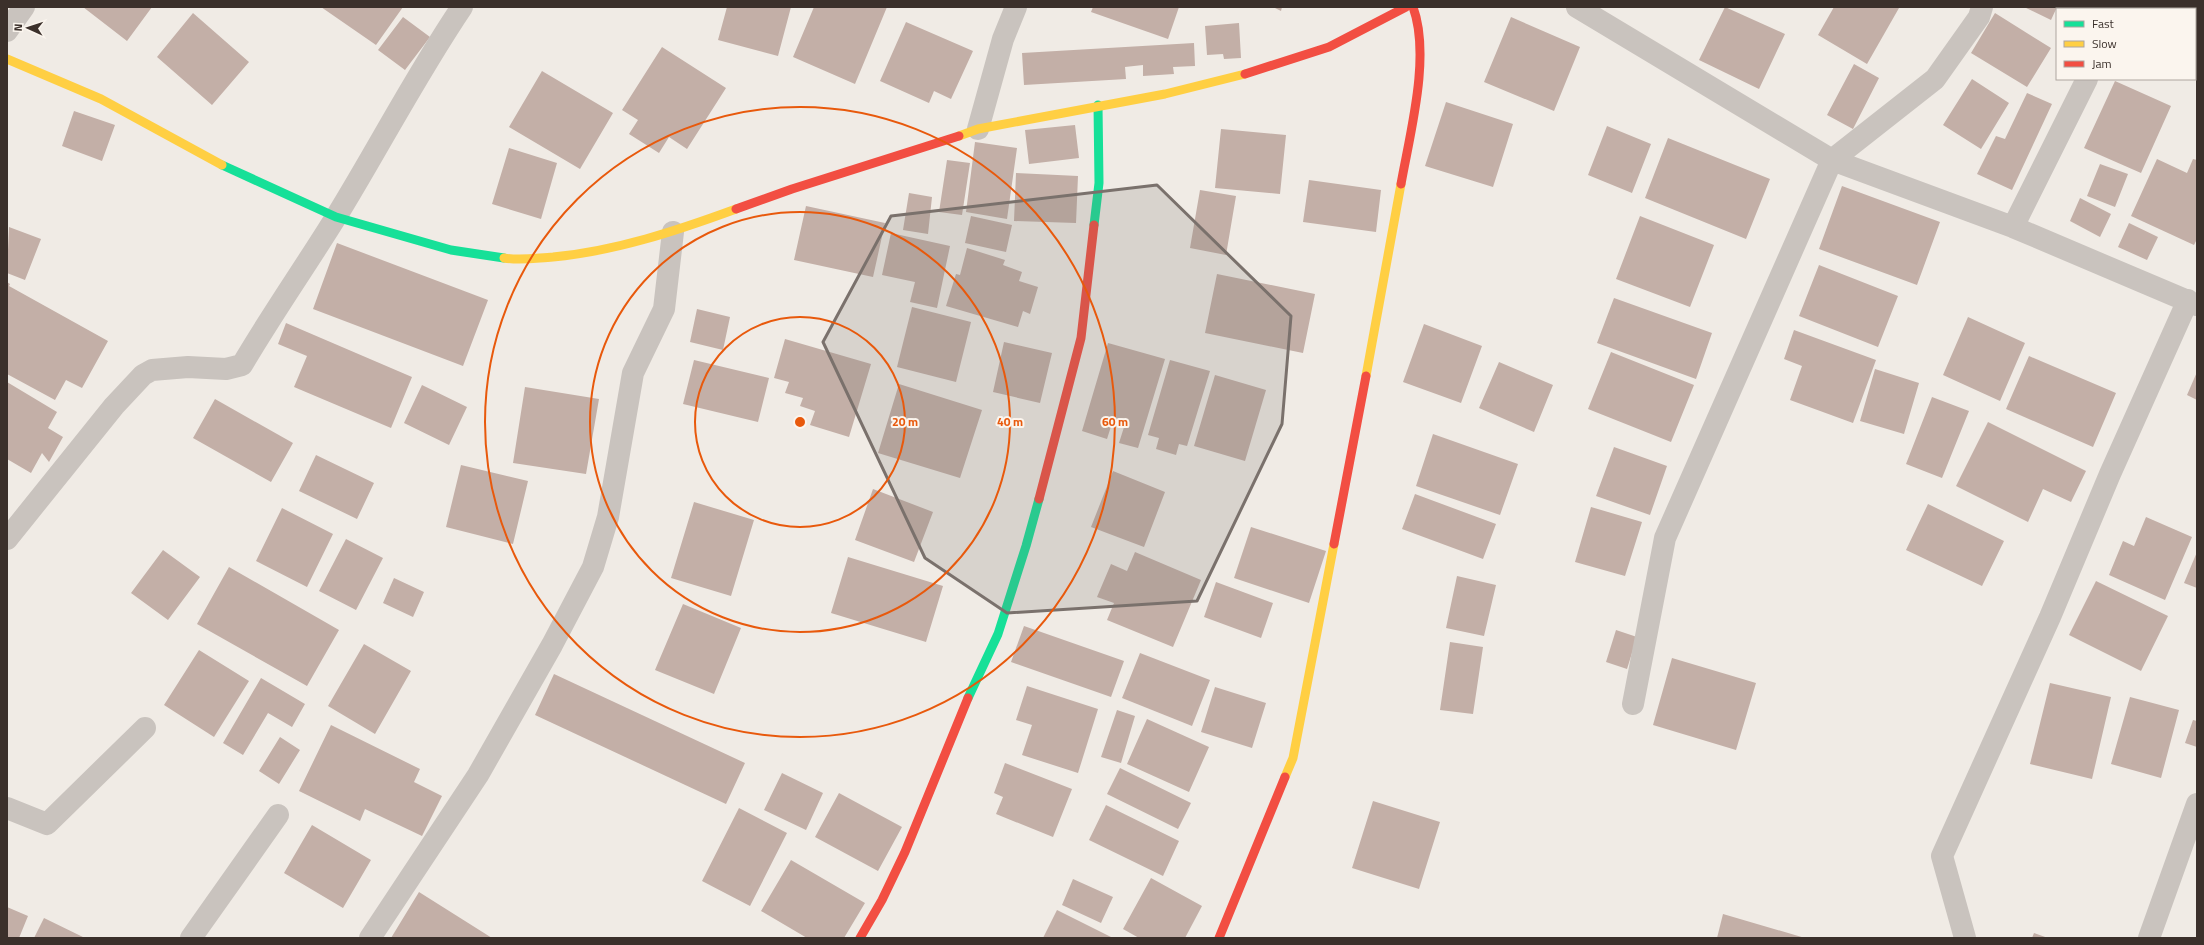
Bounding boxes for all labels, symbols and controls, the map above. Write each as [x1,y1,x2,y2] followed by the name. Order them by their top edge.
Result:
[8,8,48,48] north arrow
[2056,8,2196,80] legend
[2092,14,2115,33] text: Fast
[10,23,26,32] text: N
[2092,34,2117,53] text: Slow
[2092,54,2112,73] text: Jam
[892,412,918,431] text: 20 m
[997,412,1023,431] text: 40 m
[1102,412,1128,431] text: 60 m
[793,415,807,429] centre of rings

